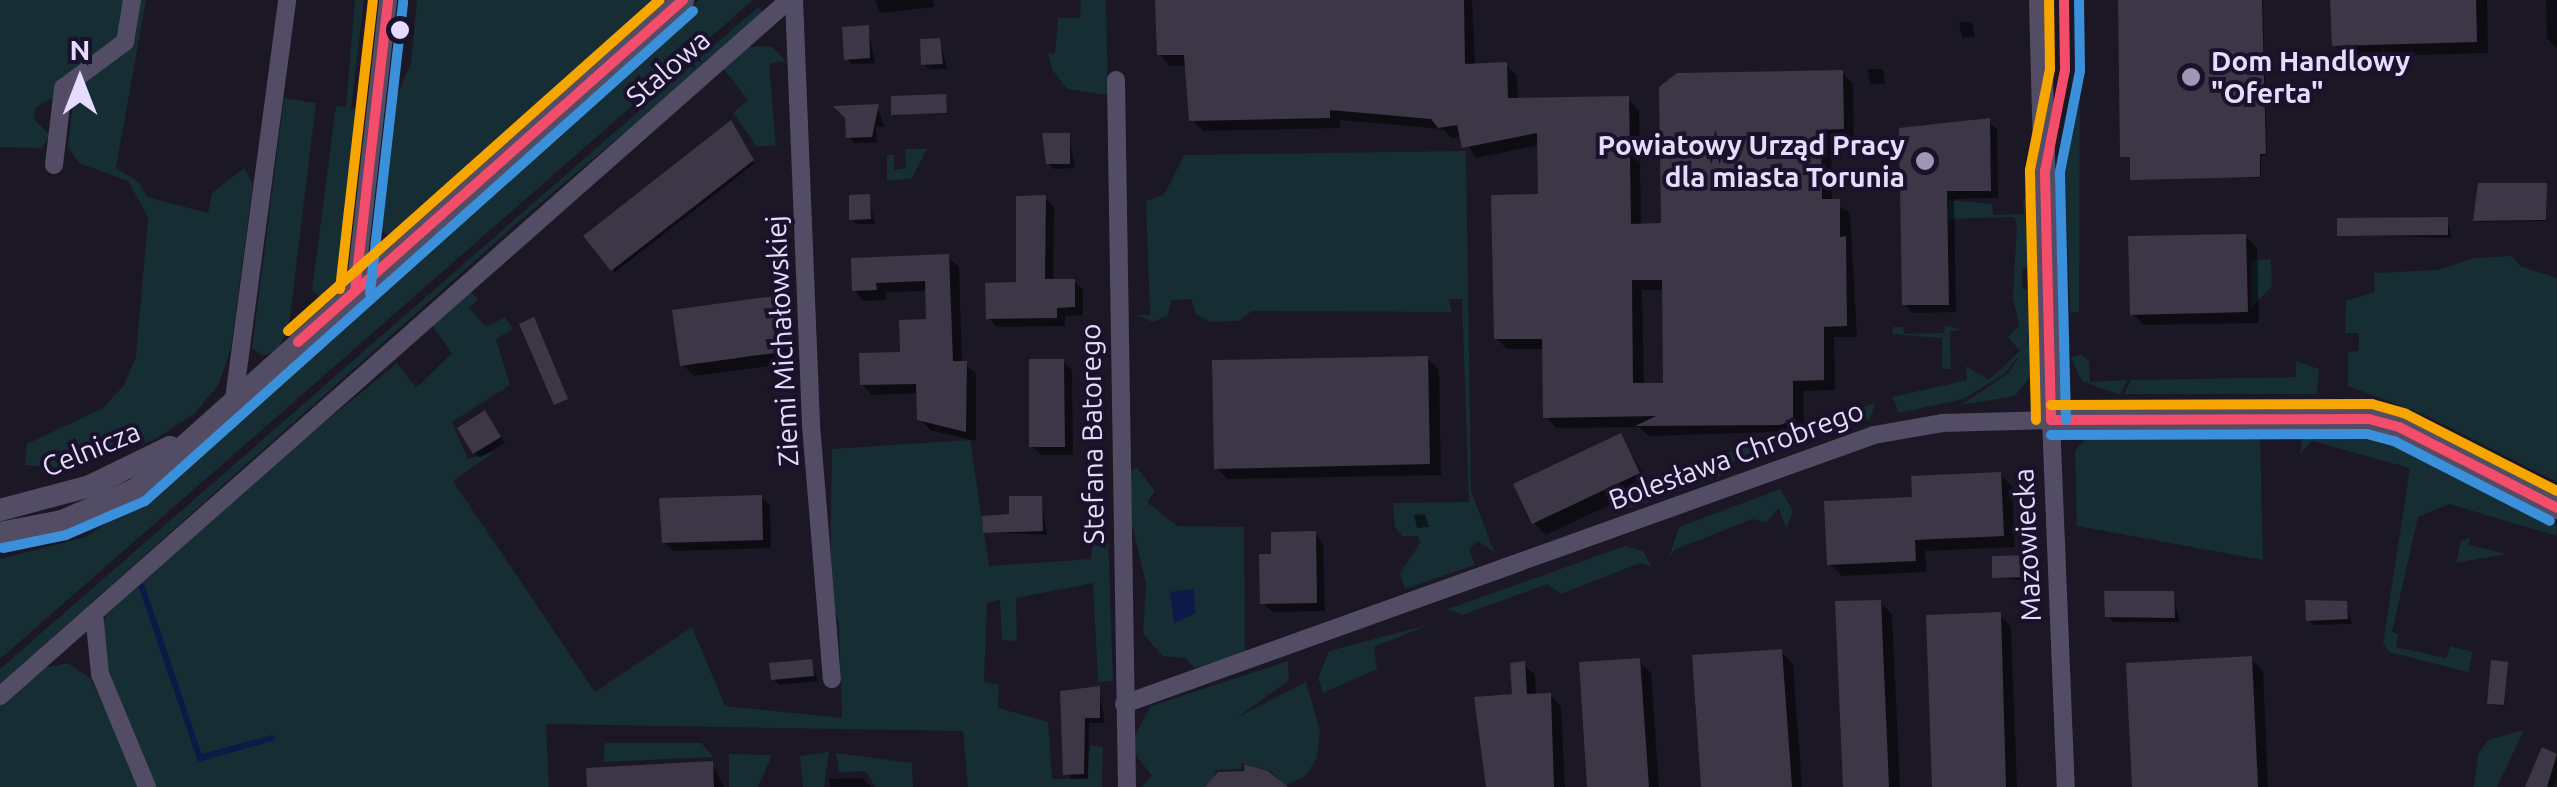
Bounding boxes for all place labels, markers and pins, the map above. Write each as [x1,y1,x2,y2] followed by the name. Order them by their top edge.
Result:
[390,20,410,40] unlabelled marker
[2211,44,2410,110] place label: Dom Handlowy "Oferta"
[2180,66,2202,88] marker: Dom Handlowy "Oferta"
[1598,128,1905,194] place label: Powiatowy Urząd Pracy dla miasta Torunia
[1914,150,1936,172] marker: Powiatowy Urząd Pracy dla miasta Torunia

